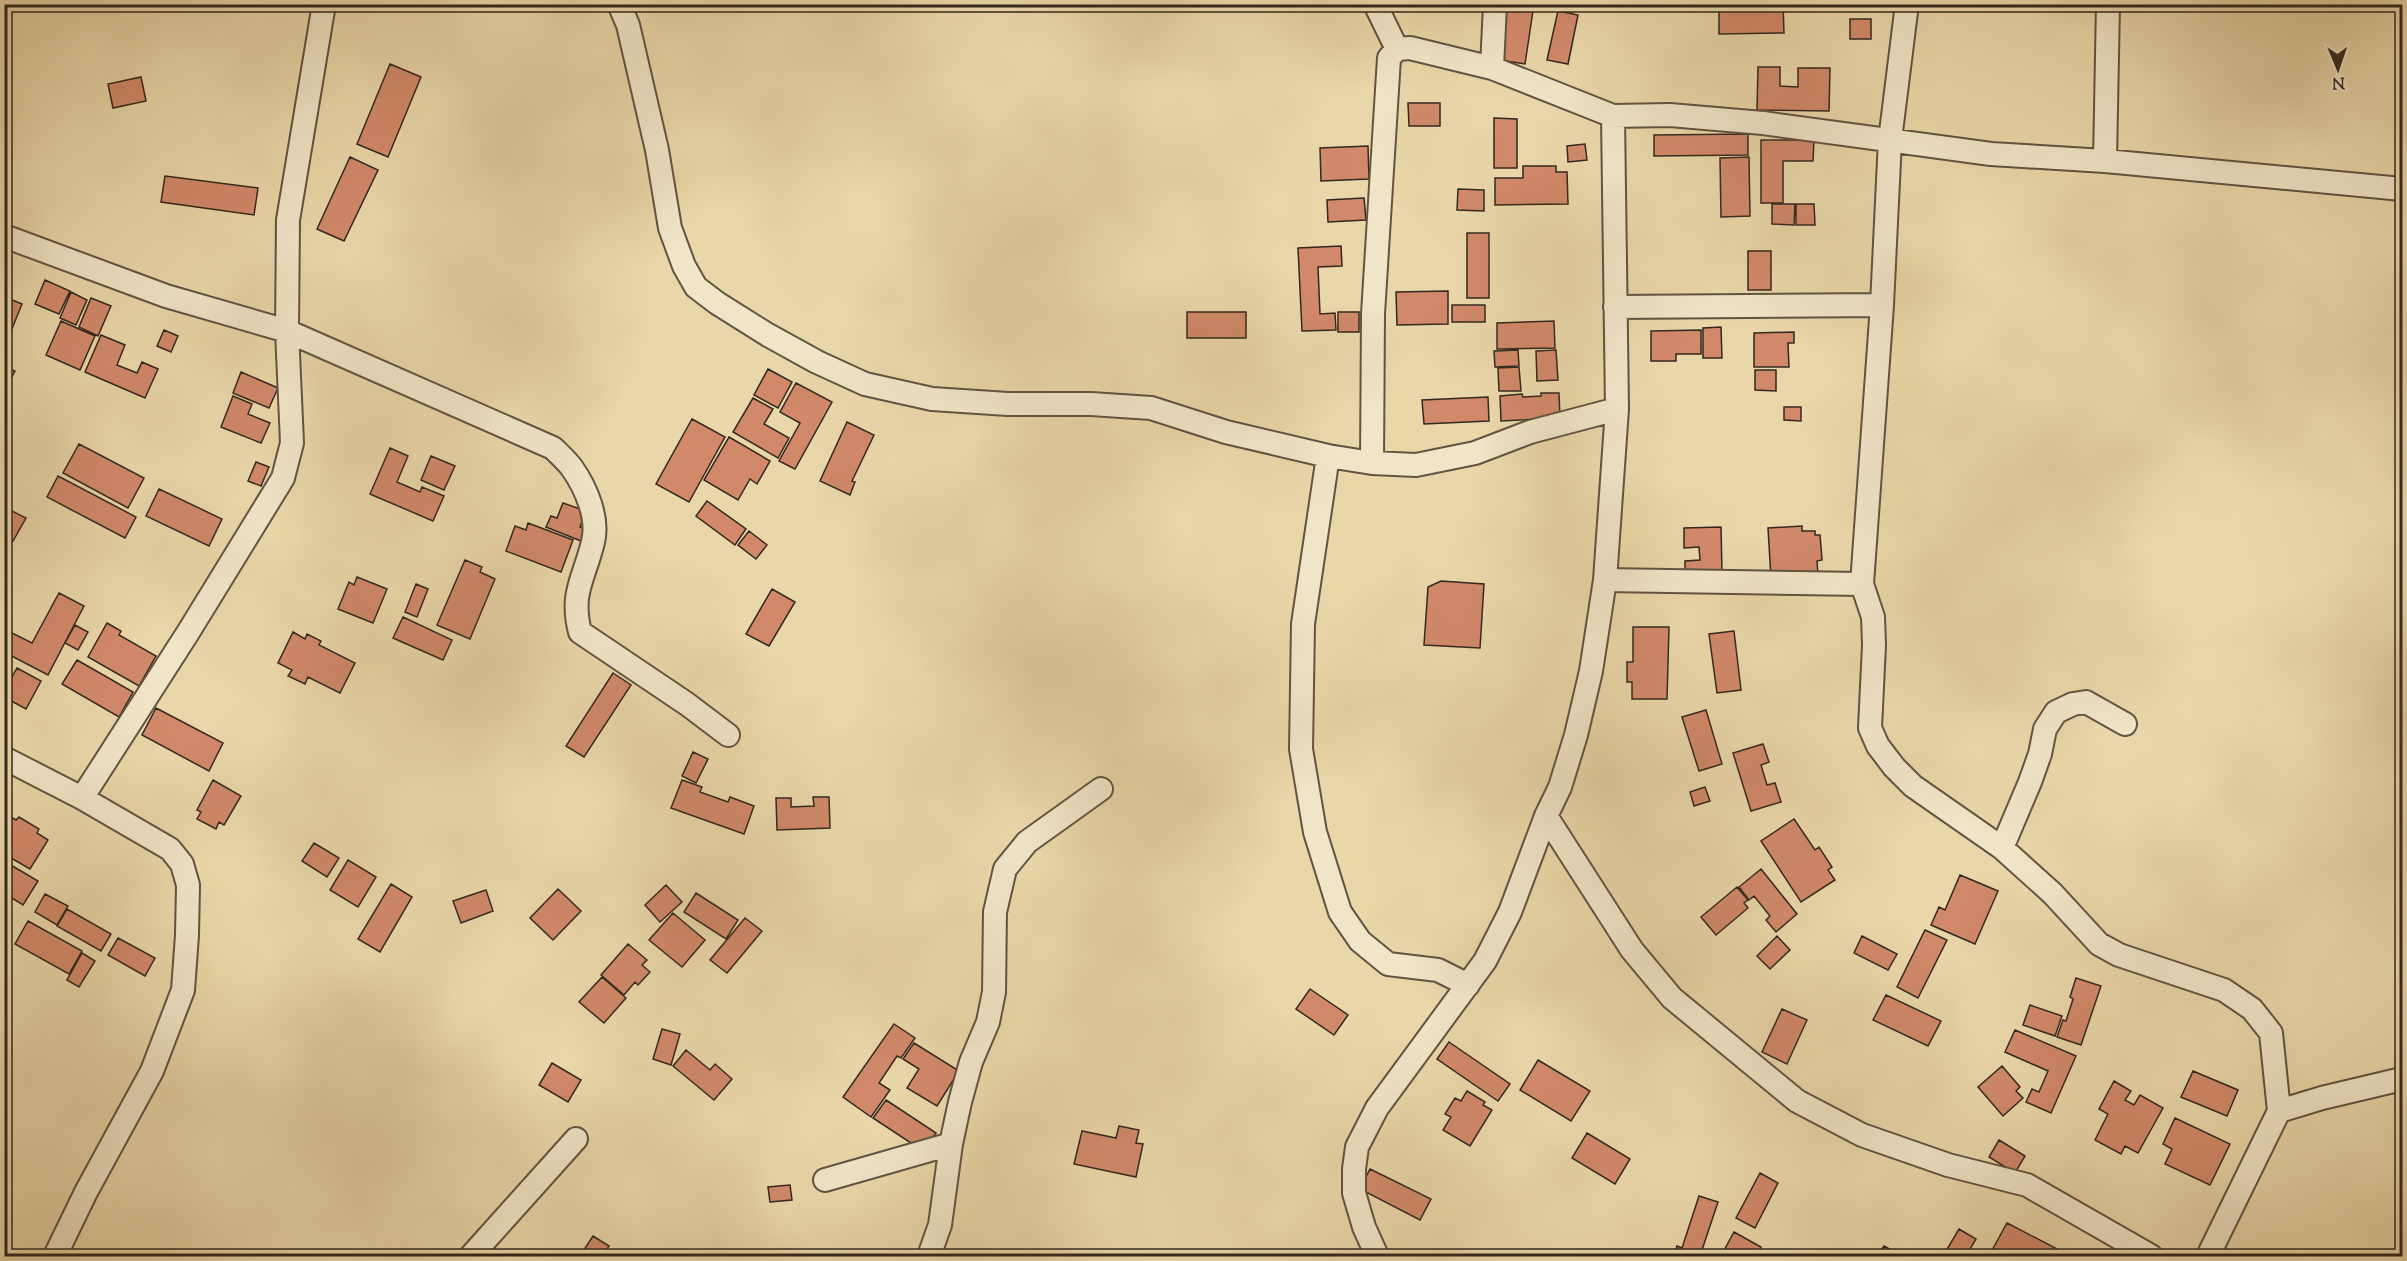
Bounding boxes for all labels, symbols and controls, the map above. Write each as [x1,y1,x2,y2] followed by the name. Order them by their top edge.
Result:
[2308,39,2368,99] north arrow
[2331,70,2345,93] text: N

